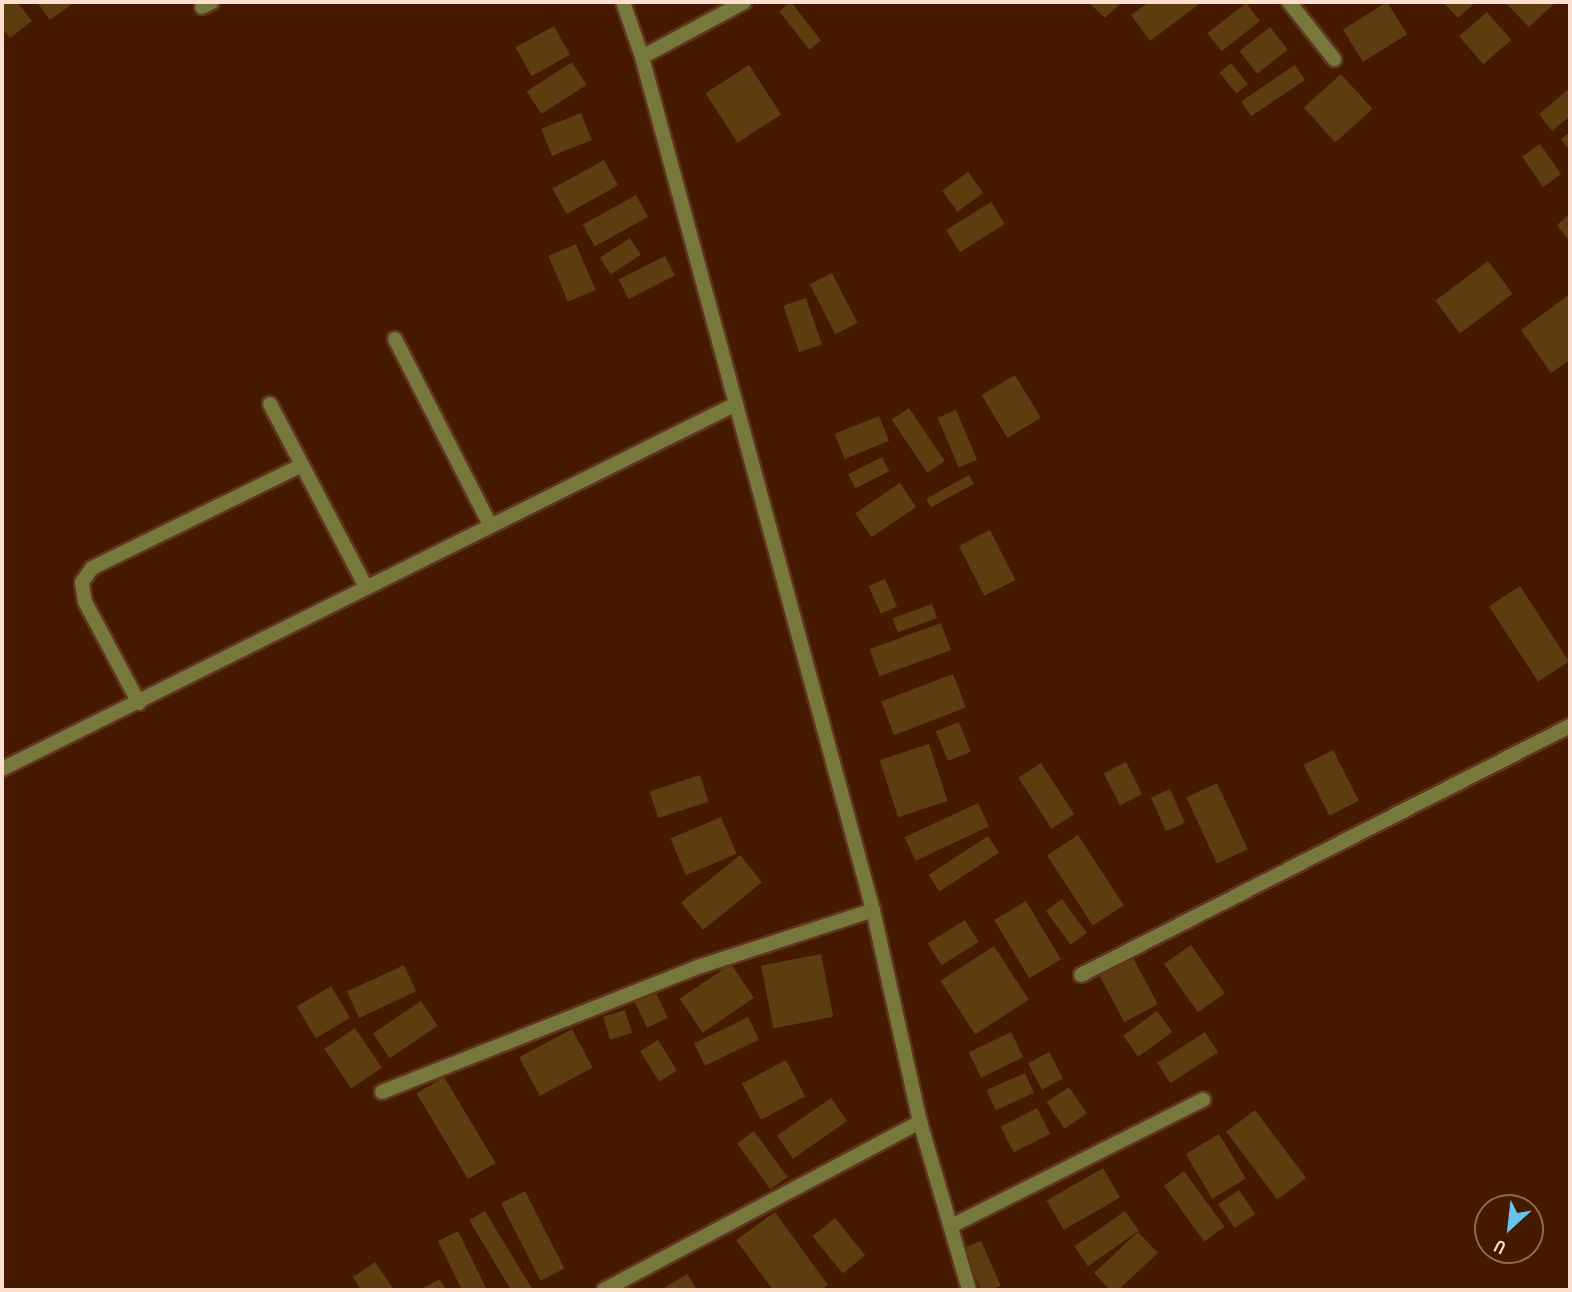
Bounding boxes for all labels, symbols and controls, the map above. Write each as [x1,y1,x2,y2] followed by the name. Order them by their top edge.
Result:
[1474,1194,1544,1264] north arrow
[1491,1234,1510,1259] text: U

